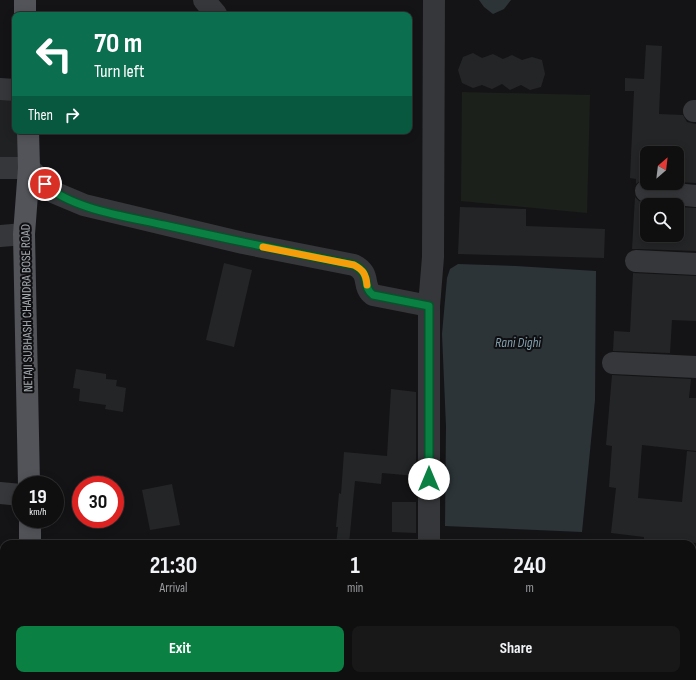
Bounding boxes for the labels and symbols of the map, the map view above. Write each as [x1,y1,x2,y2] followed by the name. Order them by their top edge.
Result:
[640,146,684,190] north arrow
[28,167,62,201] pin
[18,224,36,392] street label: NETAJI SUBHASH CHANDRA BOSE ROAD
[495,334,541,351] water label: Rani Dighi
[408,458,450,500] position arrow
[72,476,124,528] speed limit sign: 30

